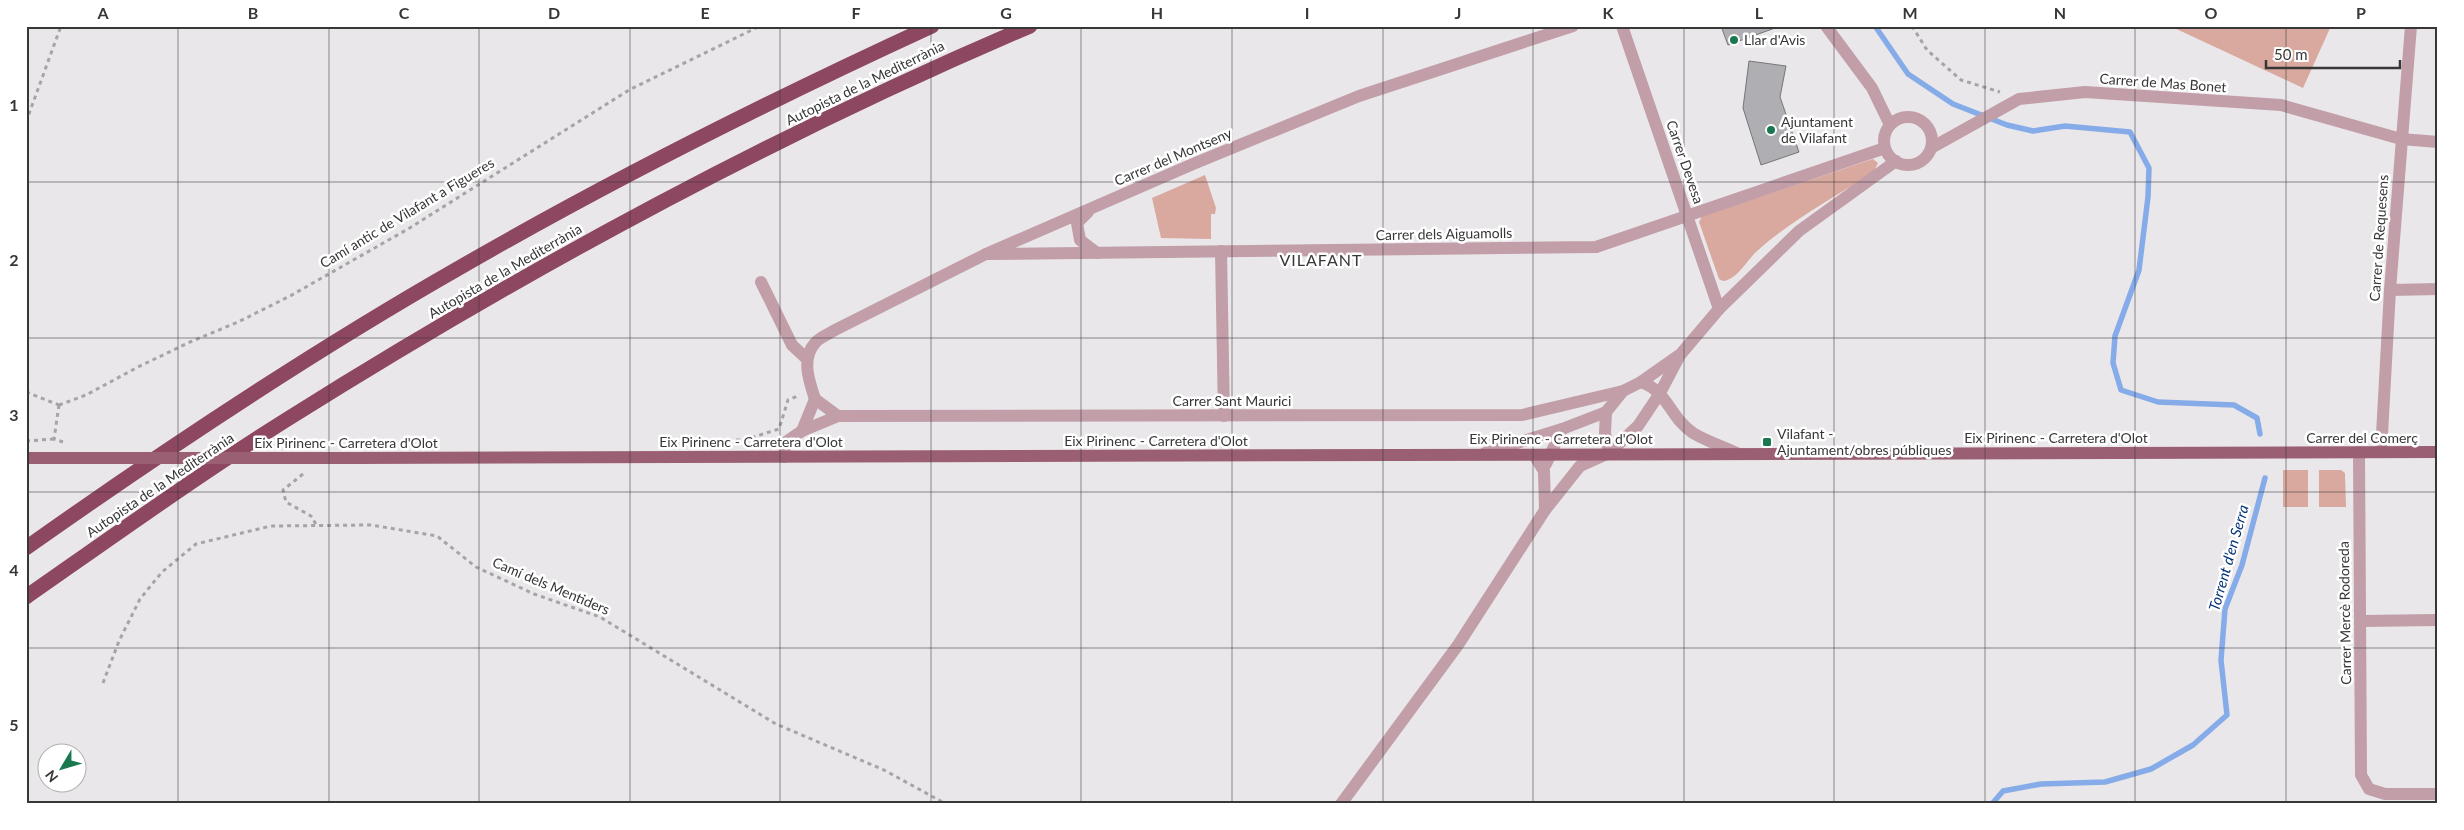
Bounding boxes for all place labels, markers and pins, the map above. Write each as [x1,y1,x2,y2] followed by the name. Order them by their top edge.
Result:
[1744,31,1805,48] place label: Llar d'Avis
[1728,34,1740,46] marker: Llar d'Avis
[1781,113,1853,146] place label: Ajuntament de Vilafant
[1765,124,1777,136] marker: Ajuntament de Vilafant
[1777,425,1952,458] place label: Vilafant - Ajuntament/obres públiques
[1761,436,1773,448] marker: Vilafant - Ajuntament/obres públiques

